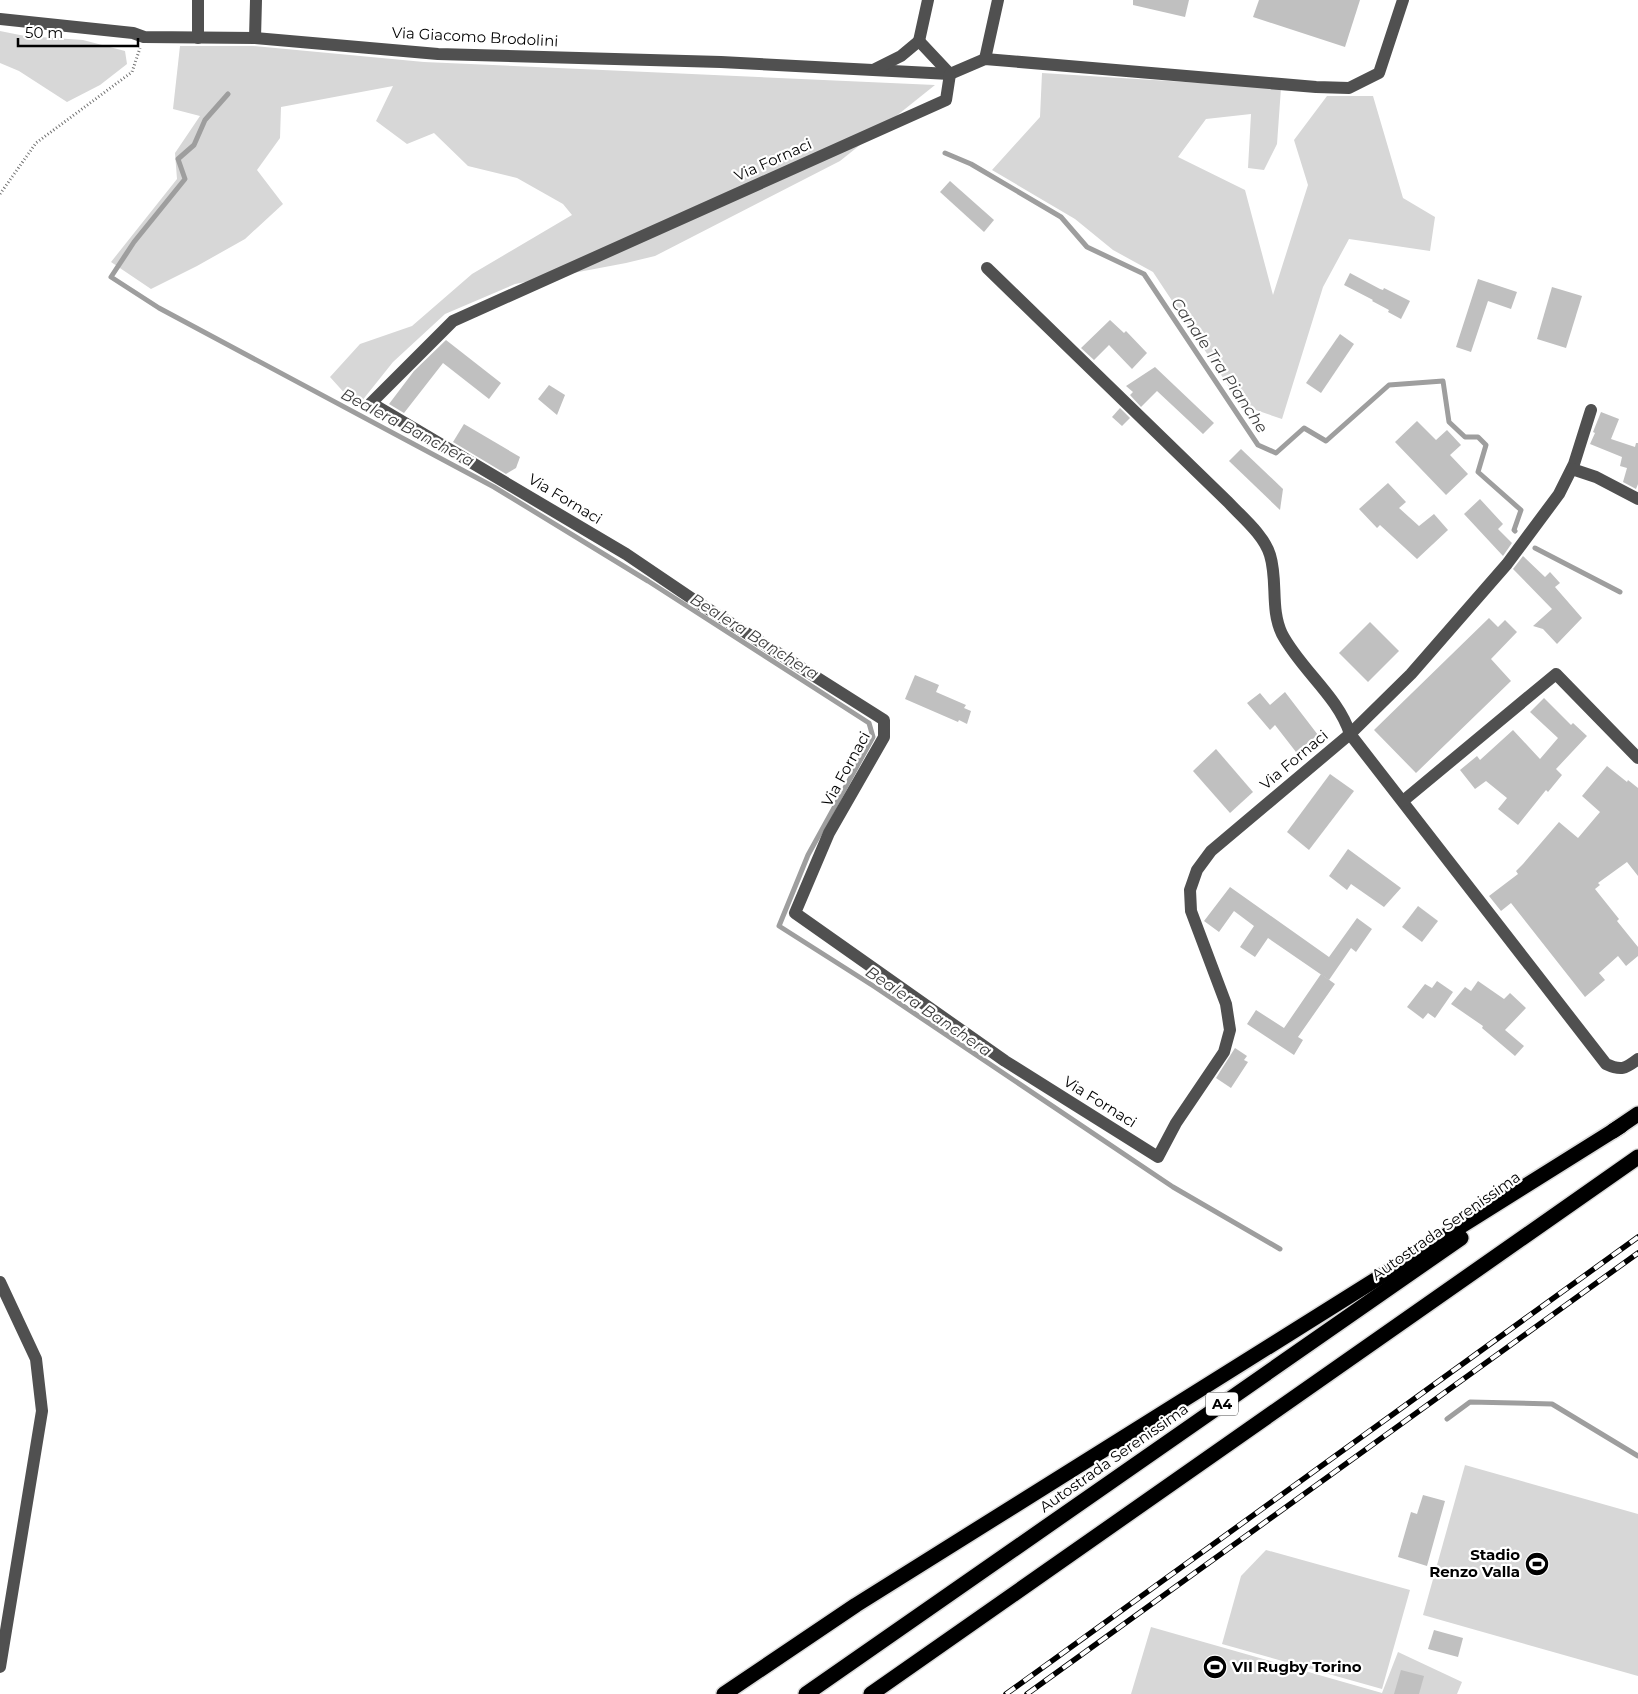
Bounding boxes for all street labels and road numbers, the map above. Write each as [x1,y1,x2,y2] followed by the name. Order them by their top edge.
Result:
[391,23,559,50] street label: Via Giacomo Brodolini
[731,134,815,185] street label: Via Fornaci
[525,469,606,528] street label: Via Fornaci
[1256,726,1332,794] street label: Via Fornaci
[817,728,874,810] street label: Via Fornaci
[1060,1072,1140,1132] street label: Via Fornaci
[1368,1167,1524,1284] street label: Autostrada Serenissima
[1206,1392,1238,1416] road number: A4
[1036,1399,1192,1516] street label: Autostrada Serenissima

